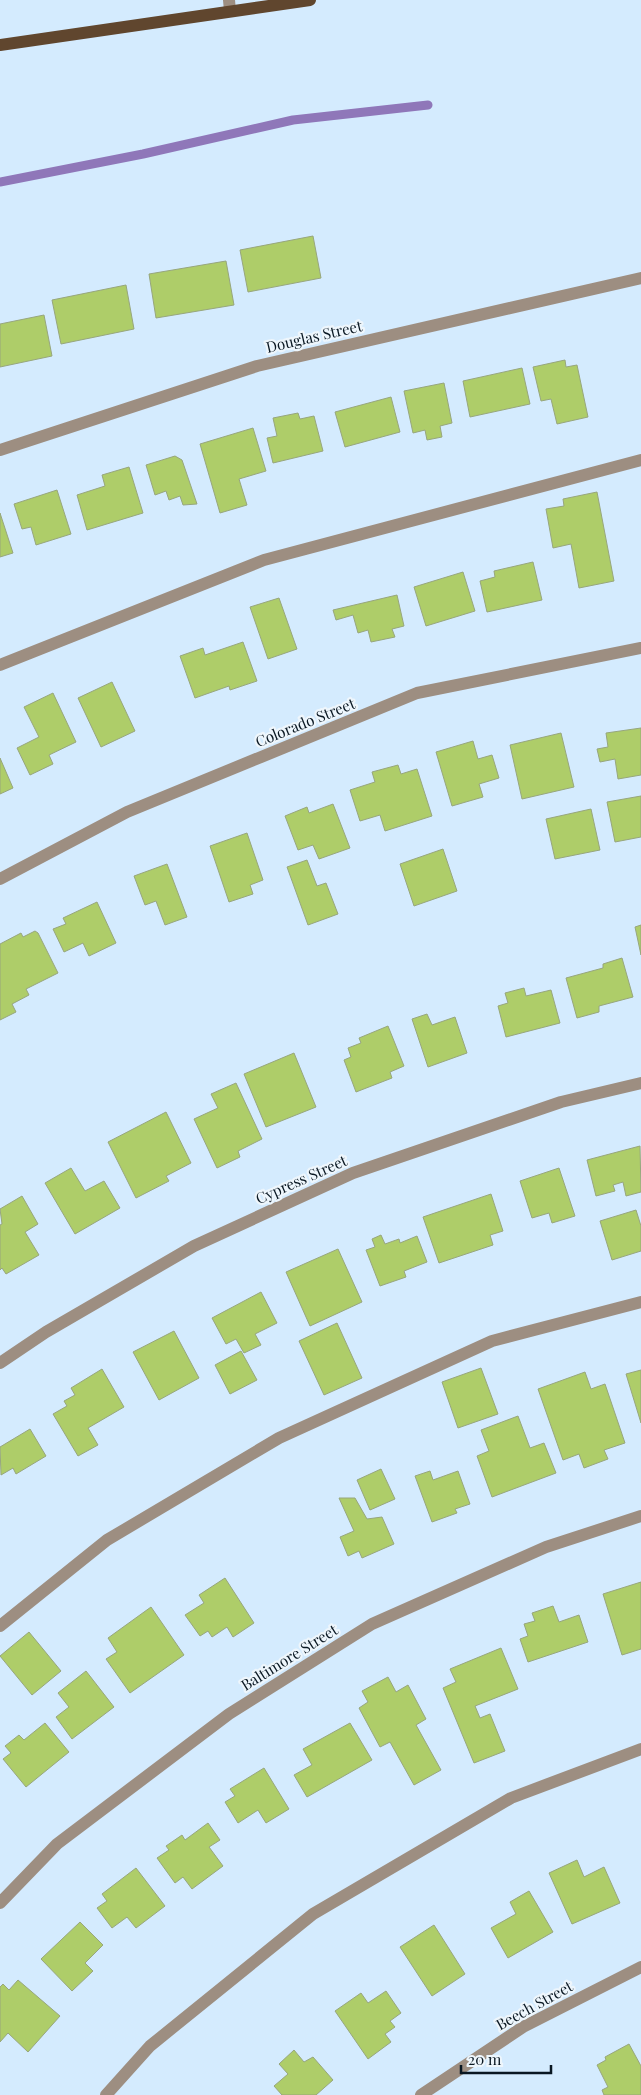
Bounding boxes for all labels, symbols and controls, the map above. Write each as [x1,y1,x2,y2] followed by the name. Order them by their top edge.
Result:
[264,315,365,357] street label: Douglas Street
[252,693,358,751] street label: Colorado Street
[252,1150,350,1208] street label: Cypress Street
[237,1619,342,1695] street label: Baltimore Street
[492,1975,576,2034] street label: Beech Street
[461,2042,551,2074] scale bar
[468,2049,502,2069] text: 20 m

